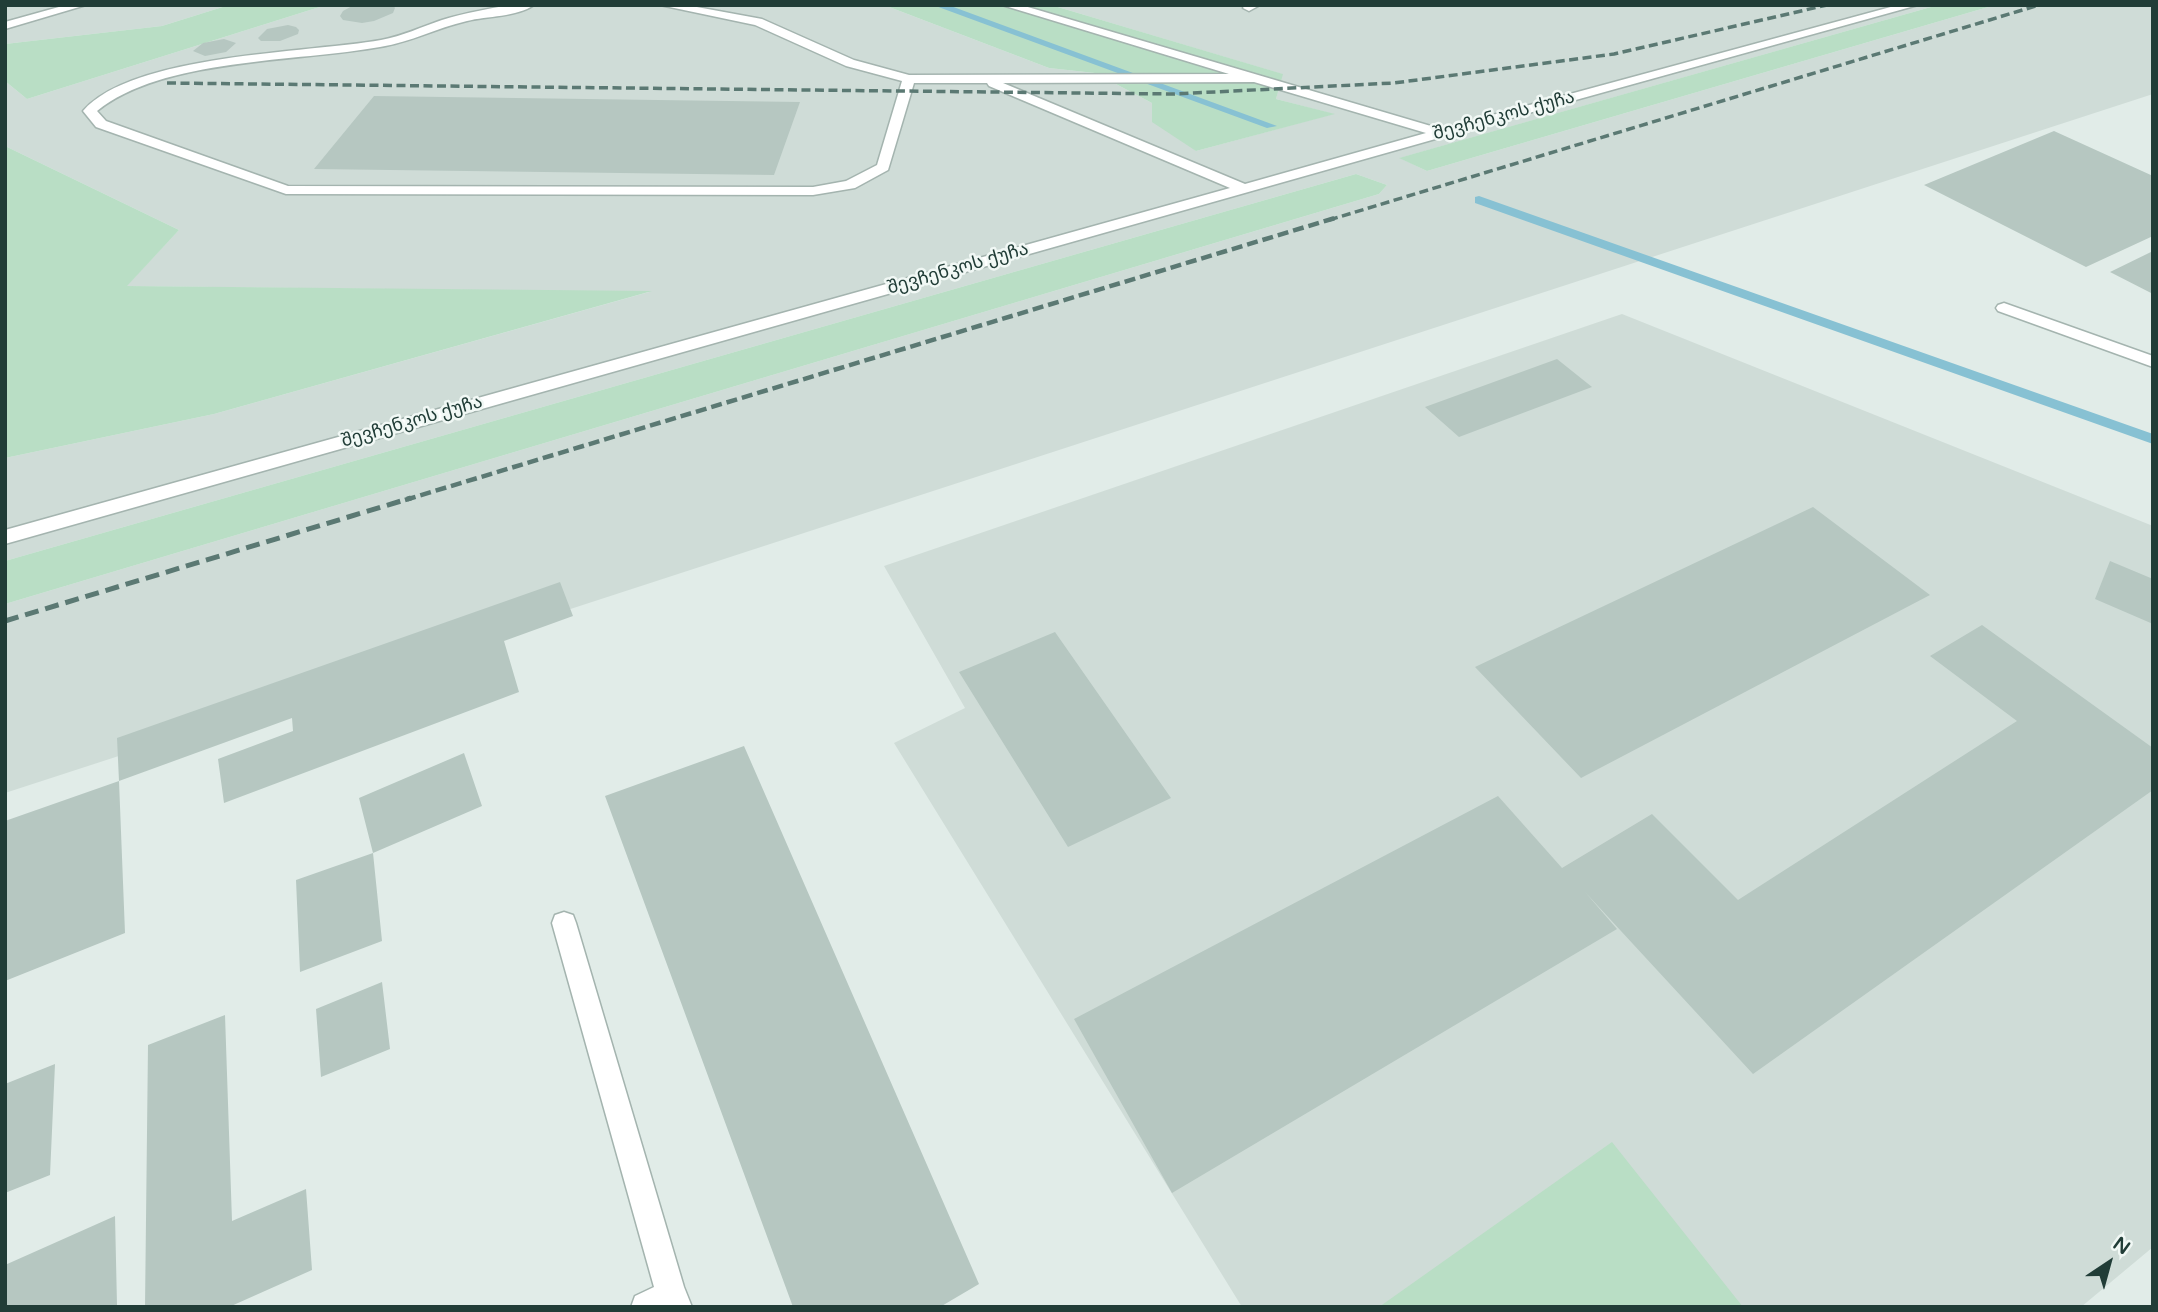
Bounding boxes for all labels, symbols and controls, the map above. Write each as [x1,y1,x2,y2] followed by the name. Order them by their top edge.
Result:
[1431,87,1577,145] street label: შევჩენკოს ქუჩა
[885,239,1031,299] street label: შევჩენკოს ქუჩა
[339,392,485,452] street label: შევჩენკოს ქუჩა
[2074,1228,2144,1298] north arrow
[2109,1233,2134,1259] text: N

